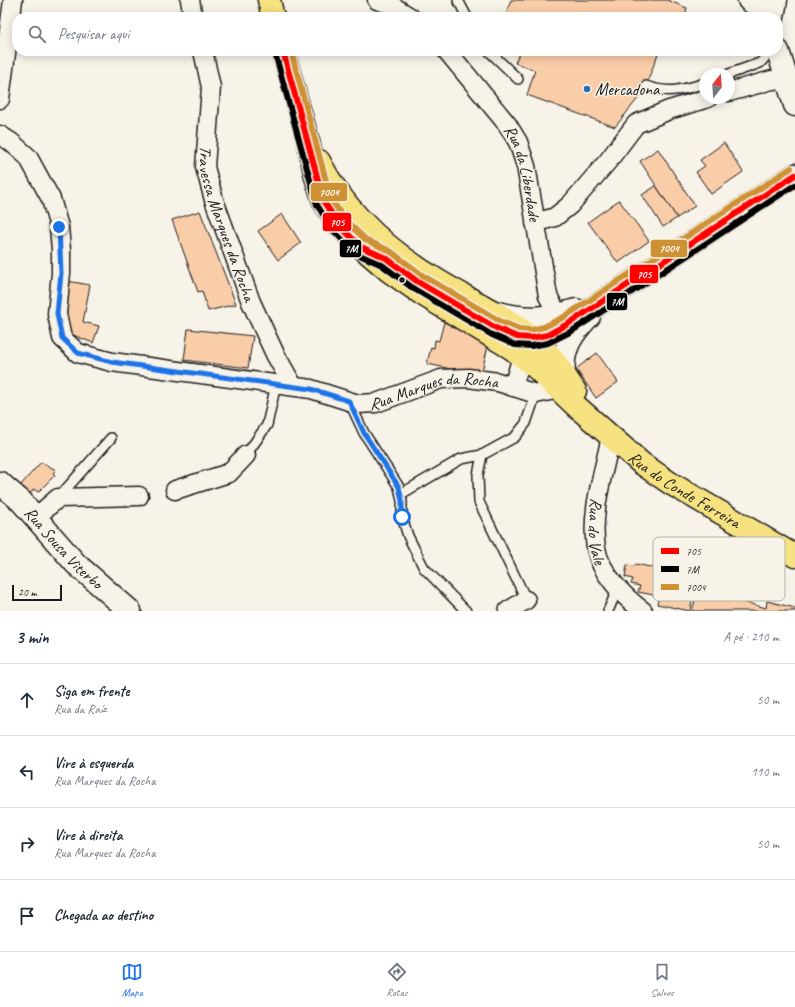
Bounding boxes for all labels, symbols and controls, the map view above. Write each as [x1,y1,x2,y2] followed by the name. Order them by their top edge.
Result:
[12,12,783,56] search box
[26,23,48,45] icon: search
[58,25,129,44] text: Pesquisar aqui
[699,68,735,104] north arrow
[595,79,661,100] place label: Mercadona
[582,84,592,94] marker: Mercadona
[500,121,546,224] street label: Rua da Liberdade
[195,145,261,306] street label: Travessa Marques da Rocha
[310,182,348,202] line badge: 7004
[319,185,341,199] text: 7004
[322,212,352,232] line badge: 705
[330,215,346,229] text: 705
[50,218,68,236] route end
[339,239,362,258] line badge: 7M
[650,239,688,258] line badge: 7004
[345,241,359,255] text: 7M
[659,241,681,255] text: 7004
[629,264,659,284] line badge: 705
[637,267,653,281] text: 705
[397,275,407,285] unlabelled marker
[606,292,628,311] line badge: 7M
[611,294,625,308] text: 7M
[369,367,501,414] street label: Rua Marques da Rocha
[624,446,746,533] street label: Rua do Conde Ferreira
[584,497,611,569] street label: Rua do Vale
[20,502,109,595] street label: Rua Sousa Viterbo
[393,508,411,526] route start
[653,537,785,601] legend
[686,544,702,558] text: 705
[686,562,700,576] text: 7M
[686,580,707,594] text: 7004
[12,583,62,602] scale bar
[18,585,37,599] text: 20 m
[16,627,49,648] text: 3 min
[723,629,779,645] text: A pé · 210 m
[54,682,130,701] text: Siga em frente
[16,689,38,711] icon: ahead
[757,692,779,708] text: 50 m
[54,701,106,717] text: Rua da Raíz
[54,754,133,773] text: Vire à esquerda
[16,761,38,783] icon: left
[751,764,779,780] text: 110 m
[54,773,155,789] text: Rua Marques da Rocha
[54,826,123,845] text: Vire à direita
[16,833,38,855] icon: right
[757,836,779,852] text: 50 m
[54,845,155,861] text: Rua Marques da Rocha
[16,905,38,927] icon: arrive
[54,906,153,925] text: Chegada ao destino
[121,961,143,999] tab: Mapa
[386,961,408,999] tab: Rotas
[650,961,674,999] tab: Salvos

